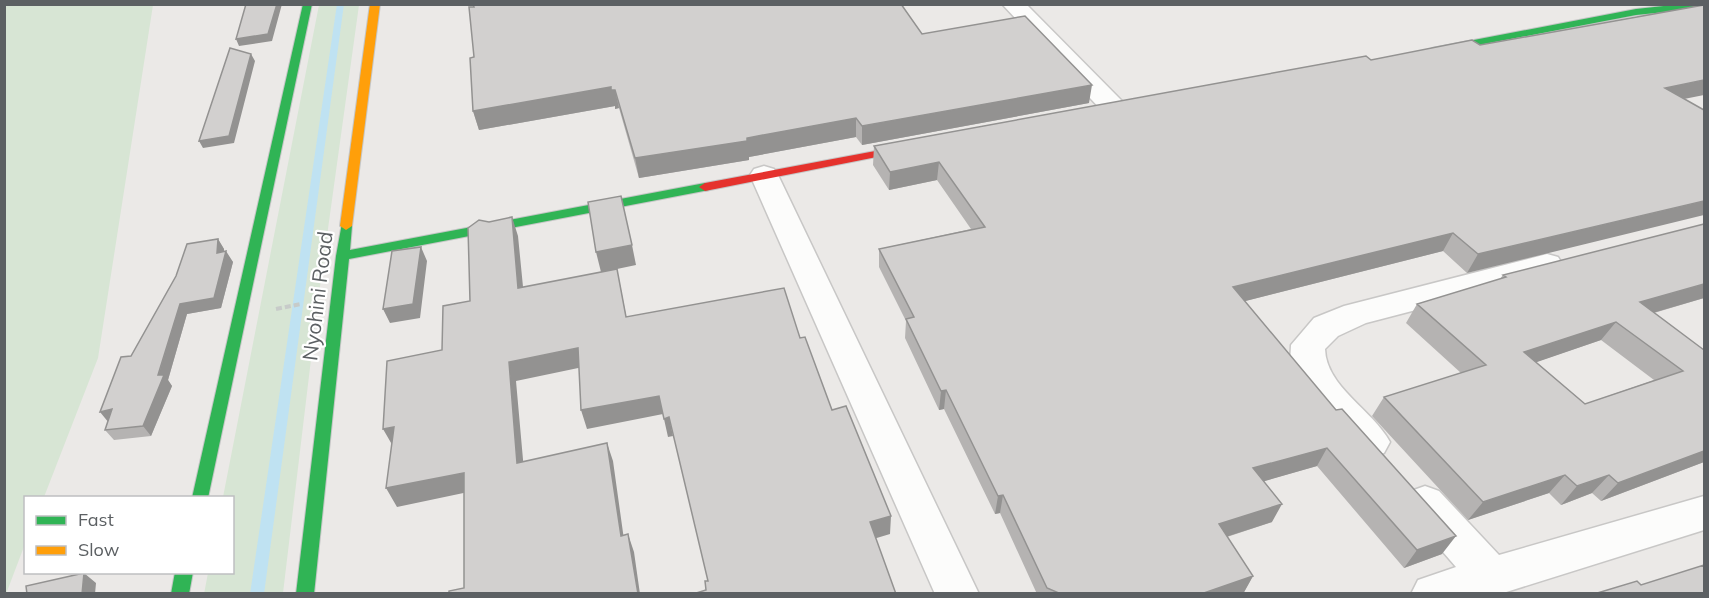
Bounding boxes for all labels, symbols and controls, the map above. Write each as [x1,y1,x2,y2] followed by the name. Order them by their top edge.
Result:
[296,230,338,362] street label: Nyohini Road
[24,496,234,574] legend
[78,508,114,531] text: Fast
[78,538,120,561] text: Slow

